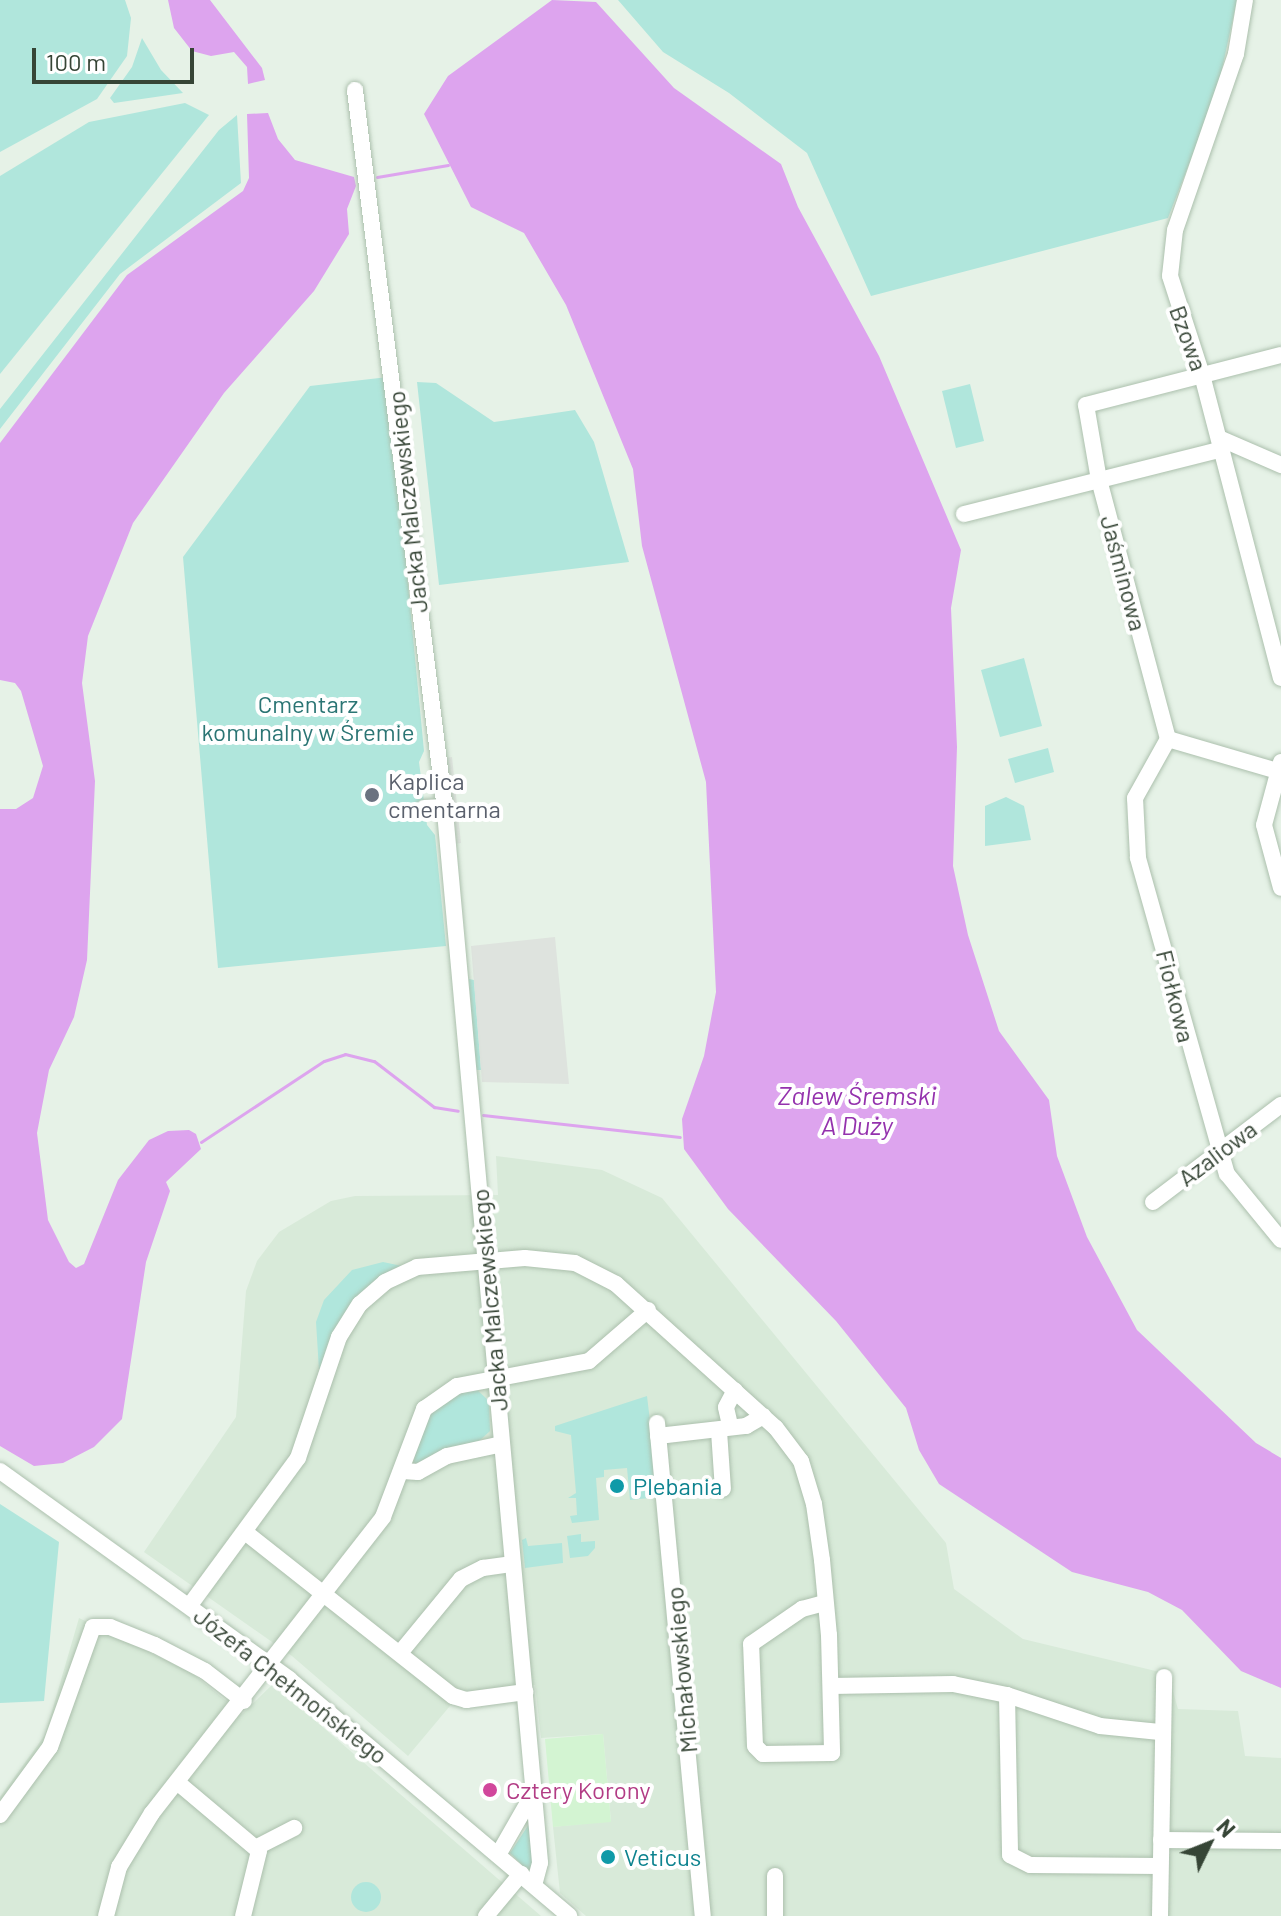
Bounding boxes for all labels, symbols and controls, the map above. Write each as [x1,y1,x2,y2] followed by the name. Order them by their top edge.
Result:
[36,32,198,82] scale bar
[46,47,106,76] text: 100 m
[1164,301,1214,375] street label: Bzowa
[381,390,433,614] street label: Jacka Malczewskiego
[1095,512,1153,634] street label: Jaśminowa
[202,690,414,746] park label: Cmentarz komunalny w Śremie
[388,767,501,823] place label: Kaplica cmentarna
[363,786,381,804] marker: Kaplica cmentarna
[1151,947,1201,1045] street label: Fiołkowa
[777,1079,937,1140] water label: Zalew Śremski A Duży
[1172,1114,1262,1192] street label: Azaliowa
[465,1188,513,1412] street label: Jacka Malczewskiego
[633,1472,722,1500] place label: Plebania
[608,1477,626,1495] marker: Plebania
[659,1586,703,1754] street label: Michałowskiego
[189,1601,393,1769] street label: Józefa Chełmońskiego
[506,1776,651,1804] place label: Cztery Korony
[481,1781,499,1799] marker: Cztery Korony
[1169,1804,1249,1884] north arrow
[1212,1813,1241,1842] text: N
[624,1843,701,1871] place label: Veticus
[599,1848,617,1866] marker: Veticus

